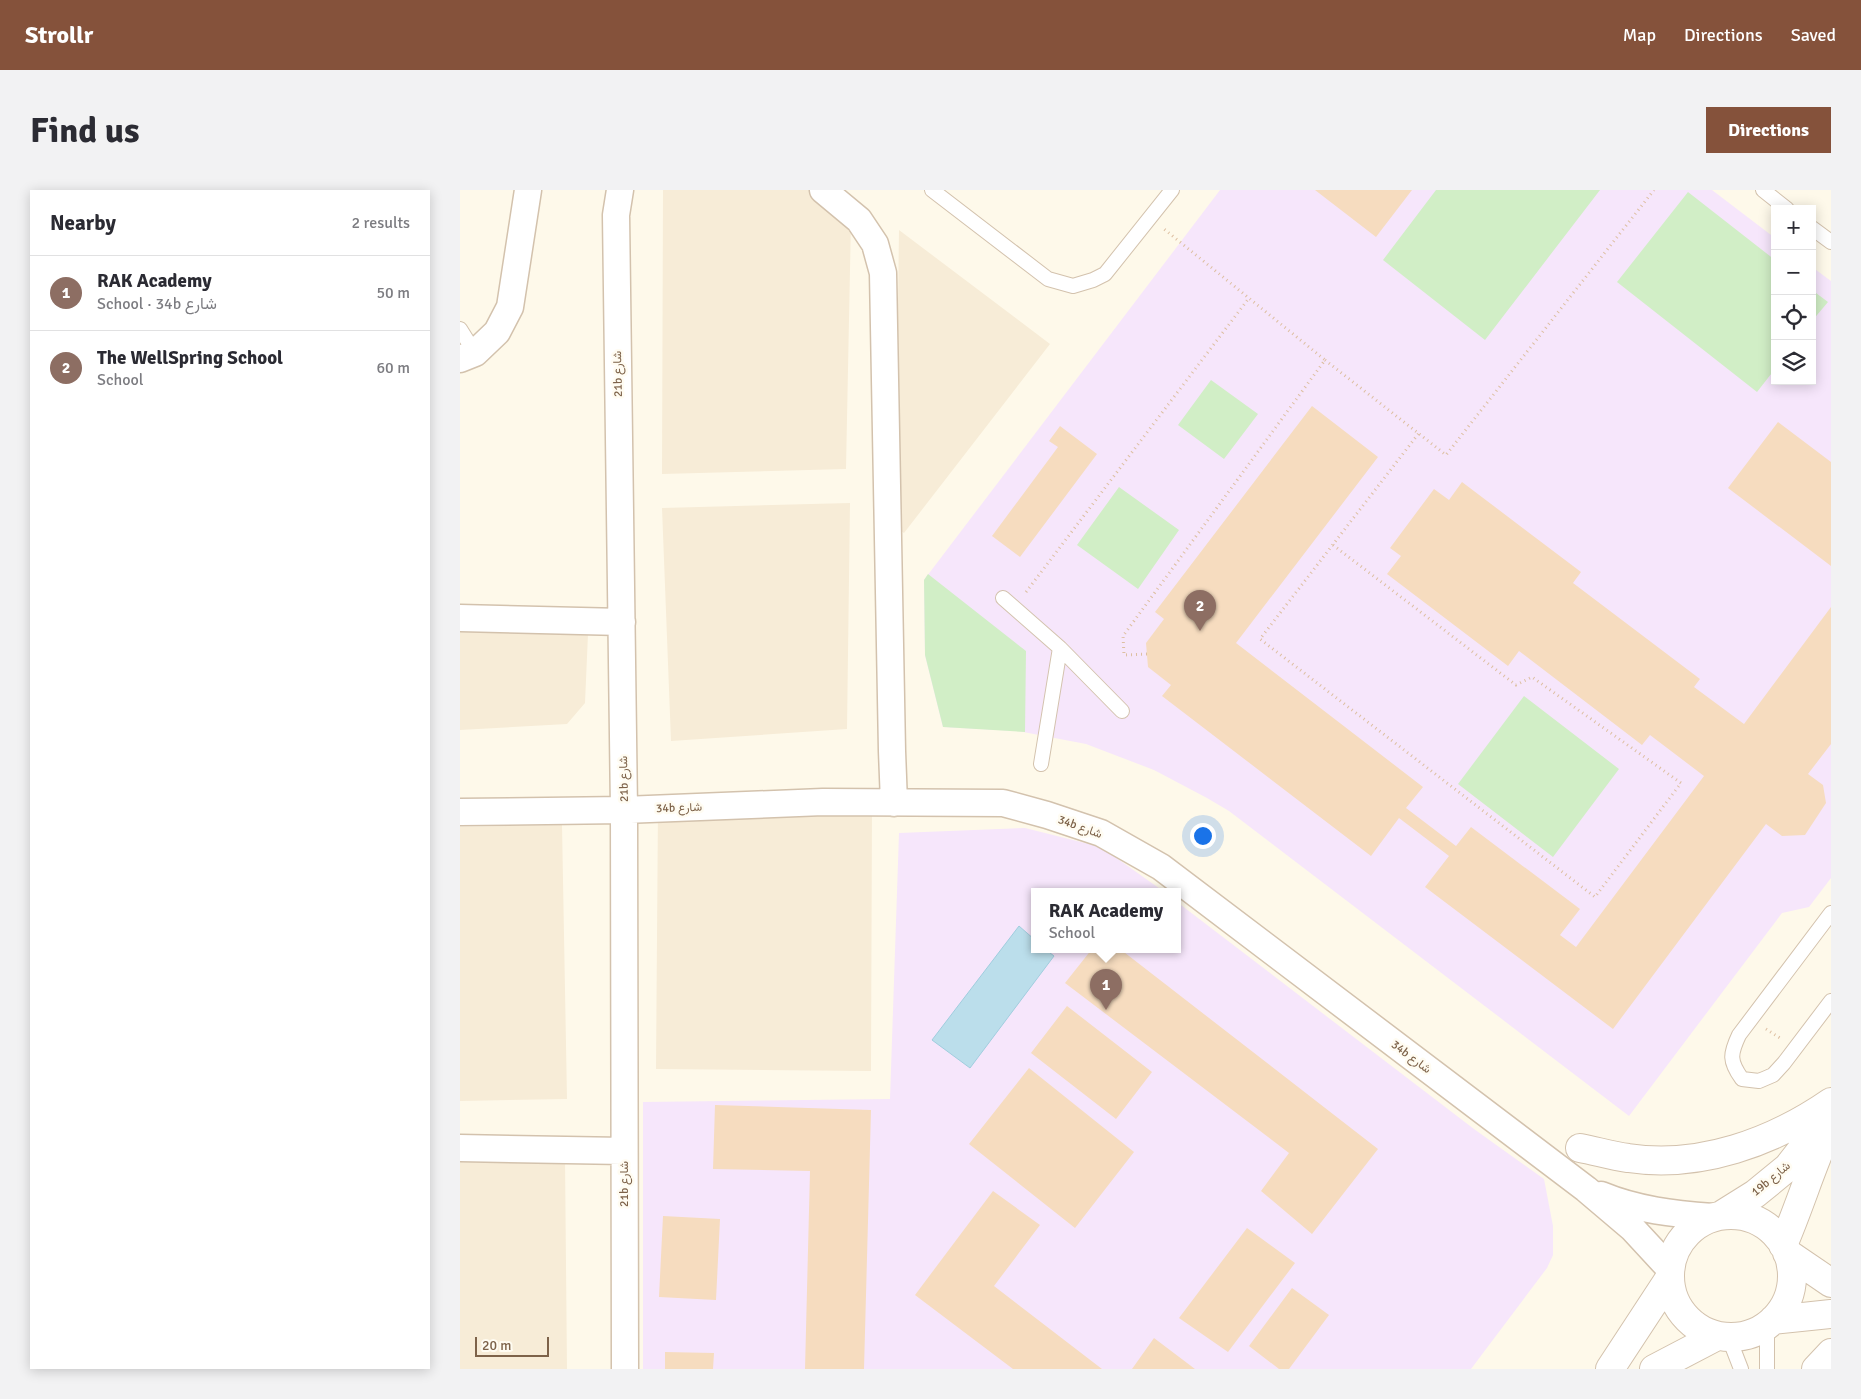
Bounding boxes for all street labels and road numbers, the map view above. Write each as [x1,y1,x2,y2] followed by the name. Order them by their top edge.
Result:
[610,351,627,397] street label: 21b شارع
[616,756,633,802] street label: 21b شارع
[656,800,702,817] street label: 34b شارع
[1055,812,1104,843] street label: 34b شارع
[1387,1037,1434,1078] street label: 34b شارع
[1749,1158,1794,1200] street label: 19b شارع
[617,1161,633,1207] street label: 21b شارع

